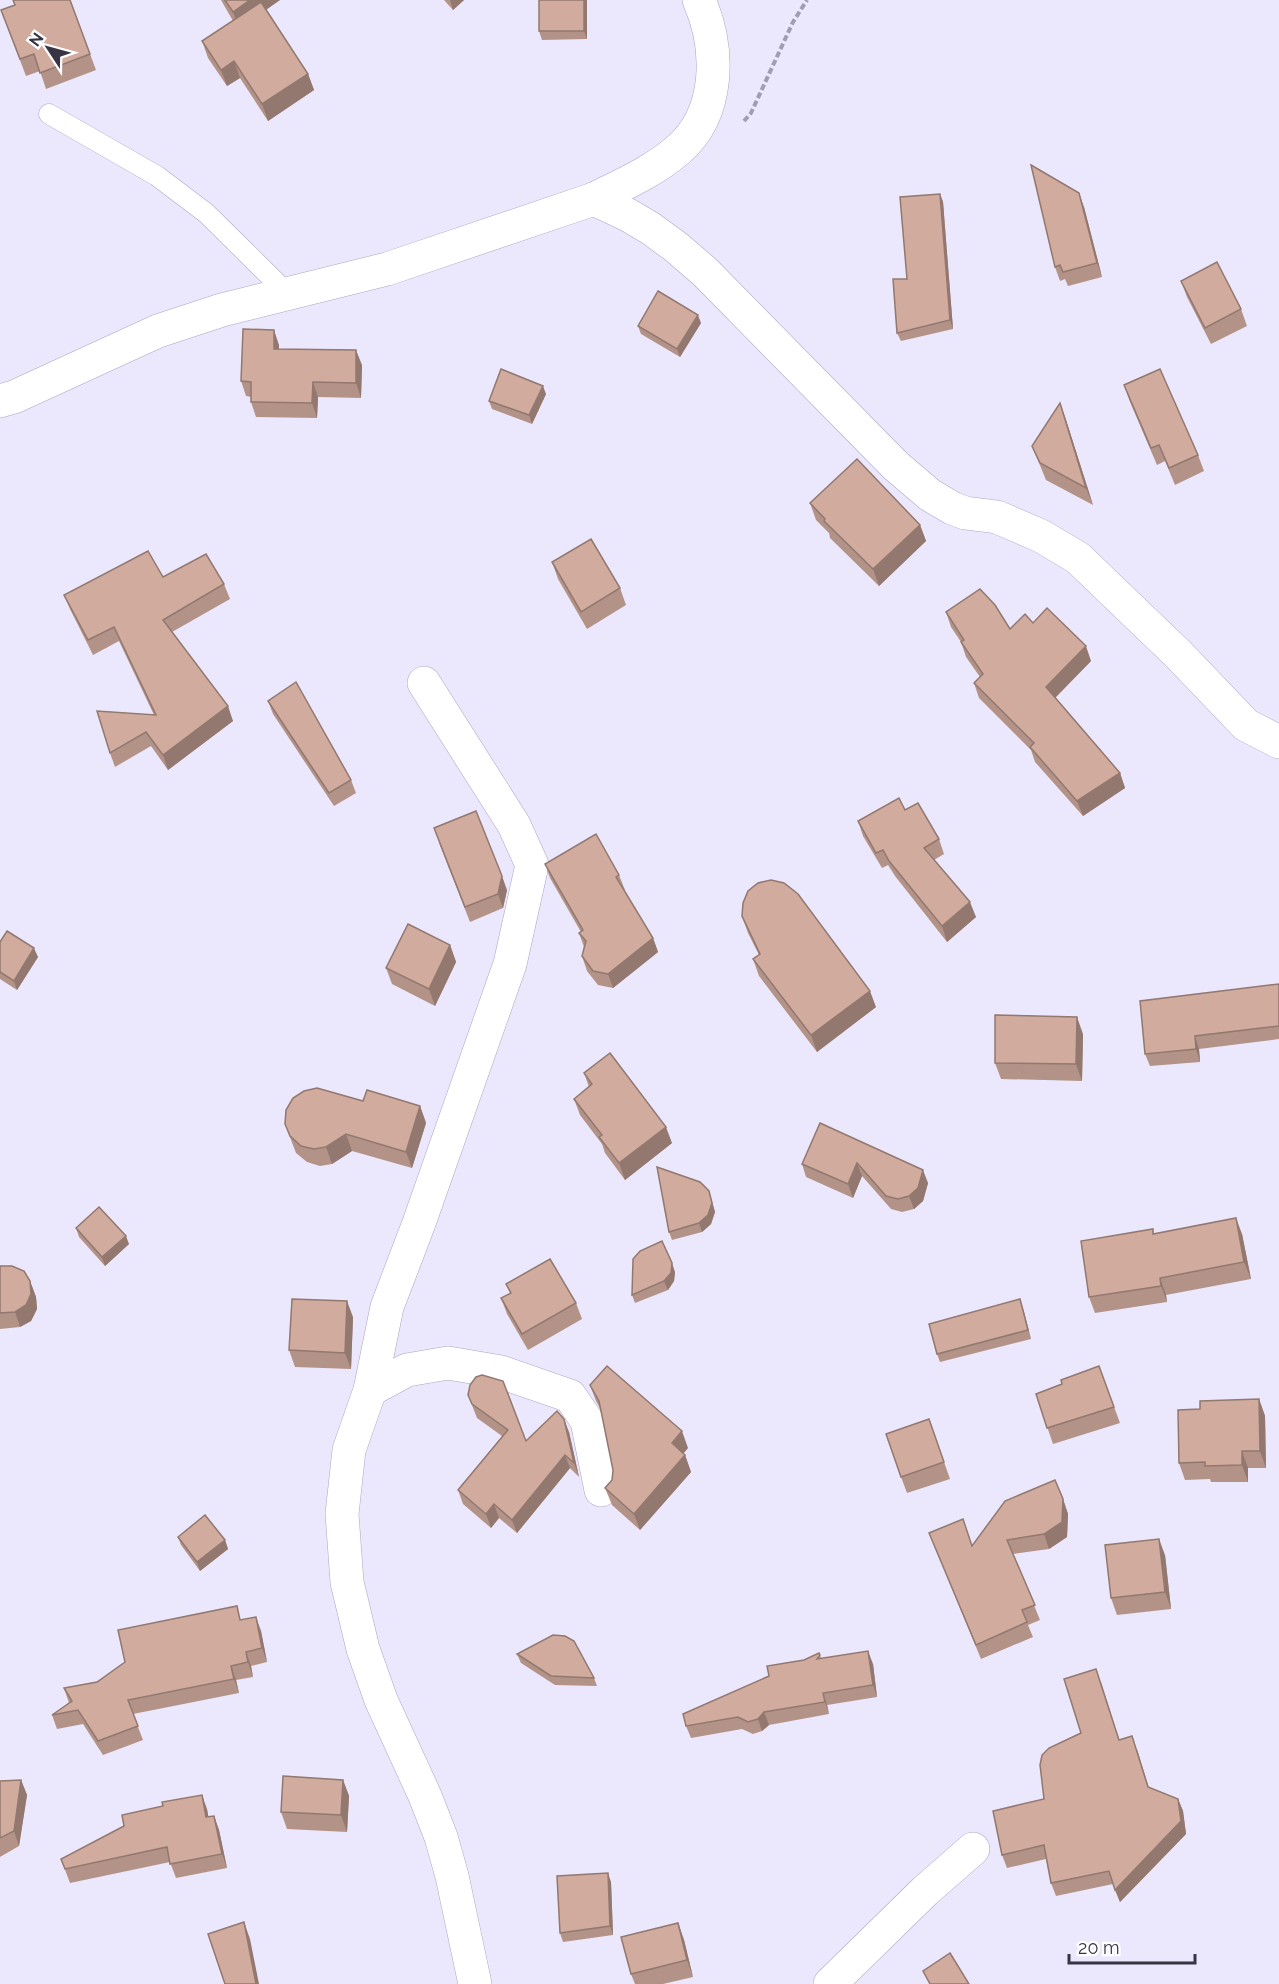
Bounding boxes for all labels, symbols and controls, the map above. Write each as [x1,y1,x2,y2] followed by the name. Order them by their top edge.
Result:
[18,18,78,78] north arrow
[25,29,48,50] text: N
[1069,1927,1195,1965] scale bar
[1078,1937,1120,1958] text: 20 m

